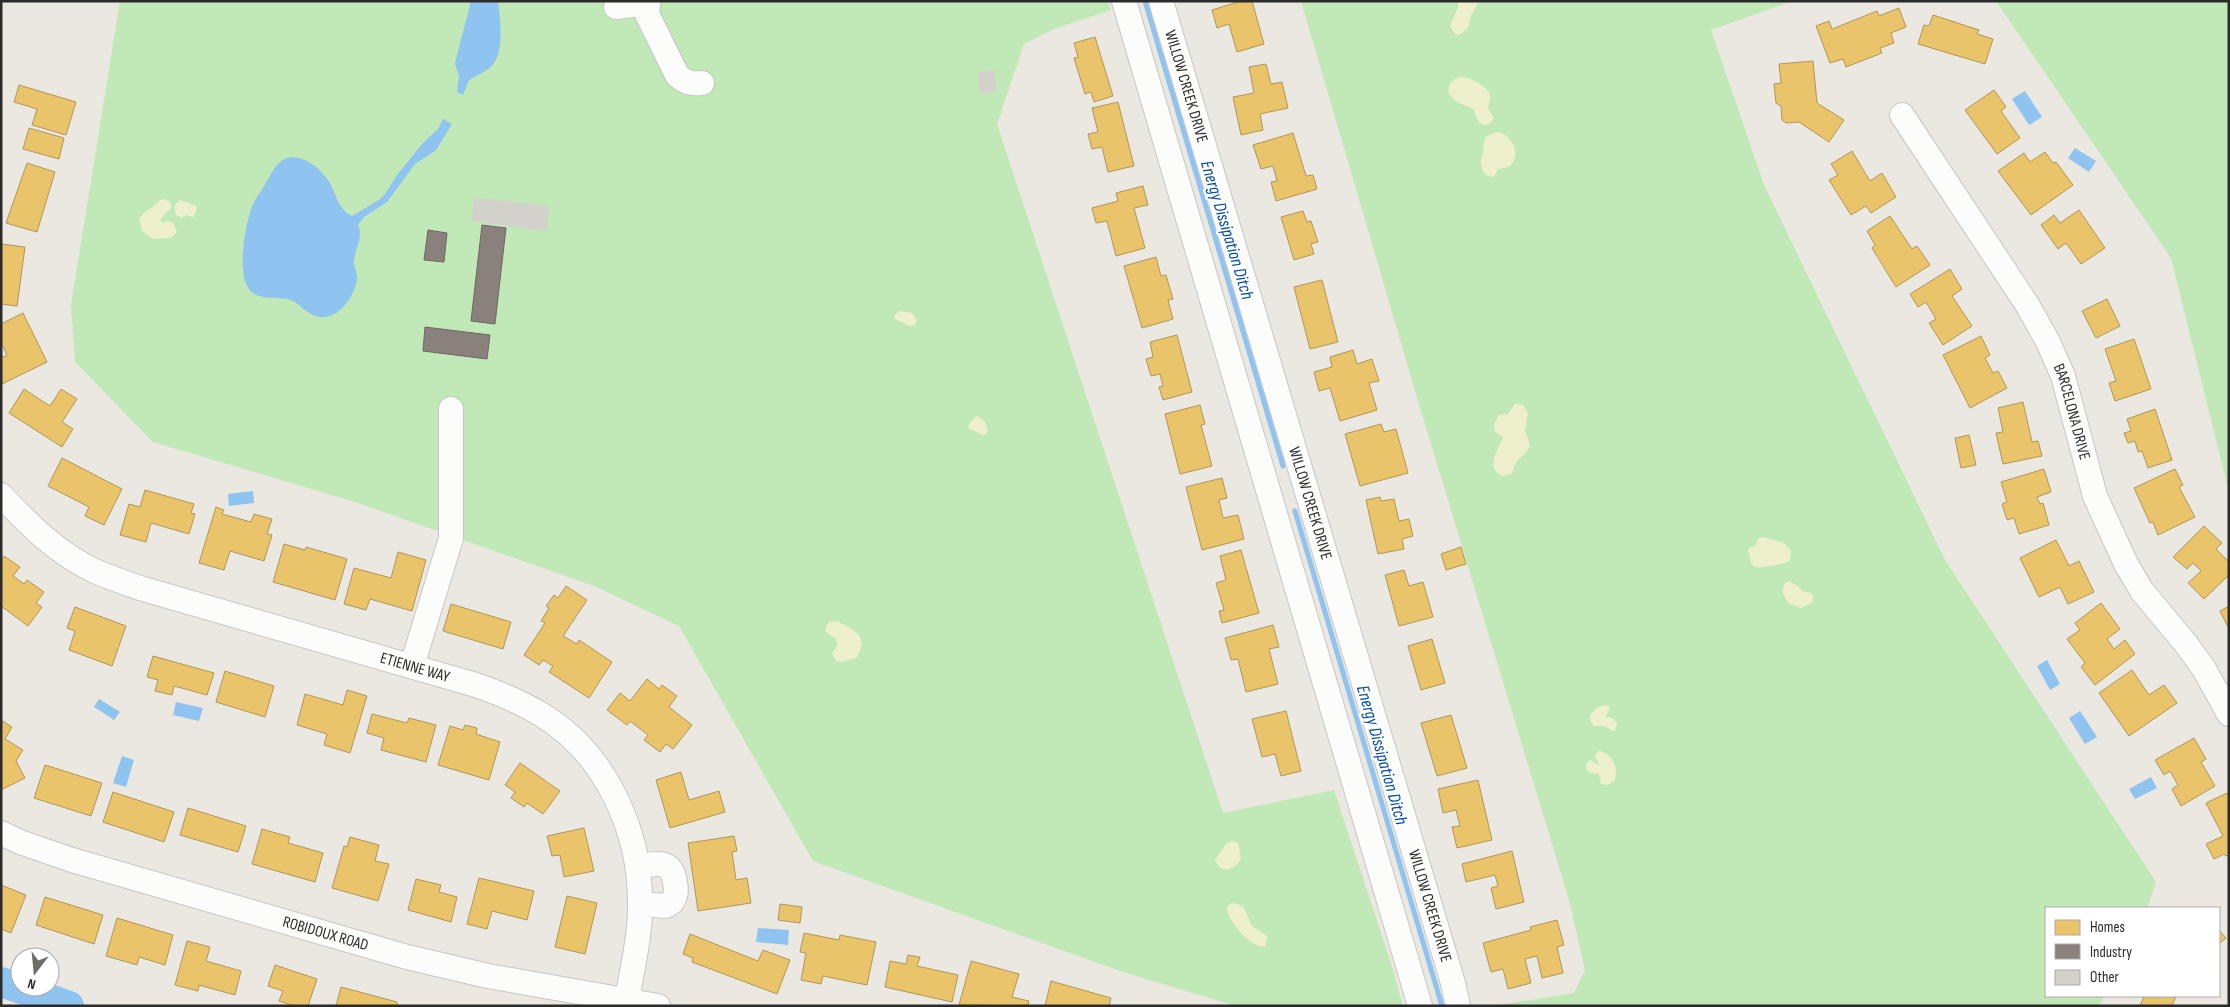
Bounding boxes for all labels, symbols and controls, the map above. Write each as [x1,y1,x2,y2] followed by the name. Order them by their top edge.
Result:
[1161,28,1212,145] street label: WILLOW CREEK DRIVE
[1196,158,1258,302] water label: Energy Dissipation Ditch
[2049,361,2094,462] street label: BARCELONA DRIVE
[1285,445,1336,562] street label: WILLOW CREEK DRIVE
[378,648,452,686] street label: ETIENNE WAY
[1352,683,1412,828] water label: Energy Dissipation Ditch
[1404,847,1456,964] street label: WILLOW CREEK DRIVE
[2045,907,2220,997] legend
[280,912,371,955] street label: ROBIDOUX ROAD
[2090,918,2125,937] text: Homes
[2090,943,2132,962] text: Industry
[10,947,60,997] north arrow
[2090,968,2119,987] text: Other
[26,975,37,993] text: N

